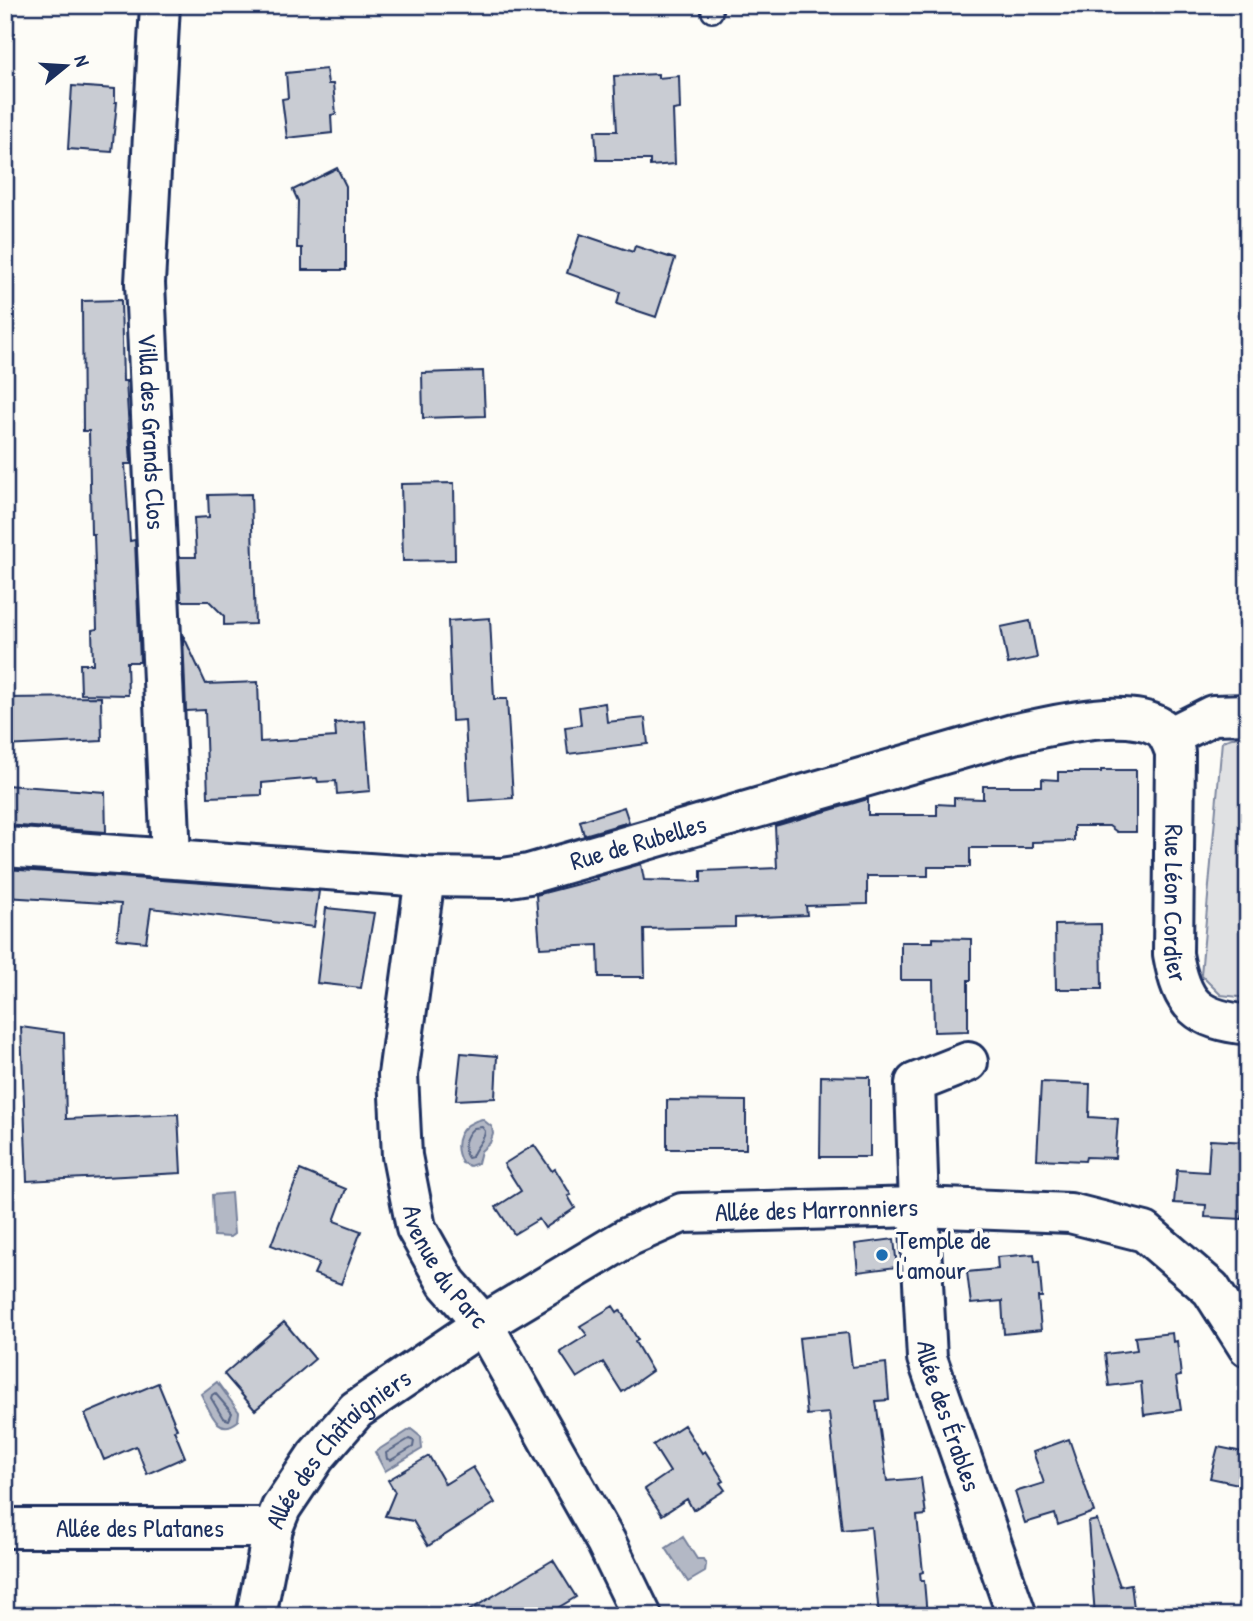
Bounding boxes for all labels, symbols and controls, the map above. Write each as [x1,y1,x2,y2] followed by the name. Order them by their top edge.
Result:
[32,32,102,102] north arrow
[68,52,96,70] text: N
[130,332,174,530] street label: Villa des Grands Clos
[566,806,710,878] street label: Rue de Rubelles
[1156,824,1197,986] street label: Rue Léon Cordier
[715,1189,919,1229] street label: Allée des Marronniers
[395,1202,497,1336] street label: Avenue du Parc
[896,1222,991,1287] place label: Temple de l'amour
[874,1247,890,1263] marker: Temple de l'amour
[909,1340,990,1496] street label: Allée des Érables
[257,1360,417,1534] street label: Allée des Châtaigniers
[56,1510,224,1545] street label: Allée des Platanes

